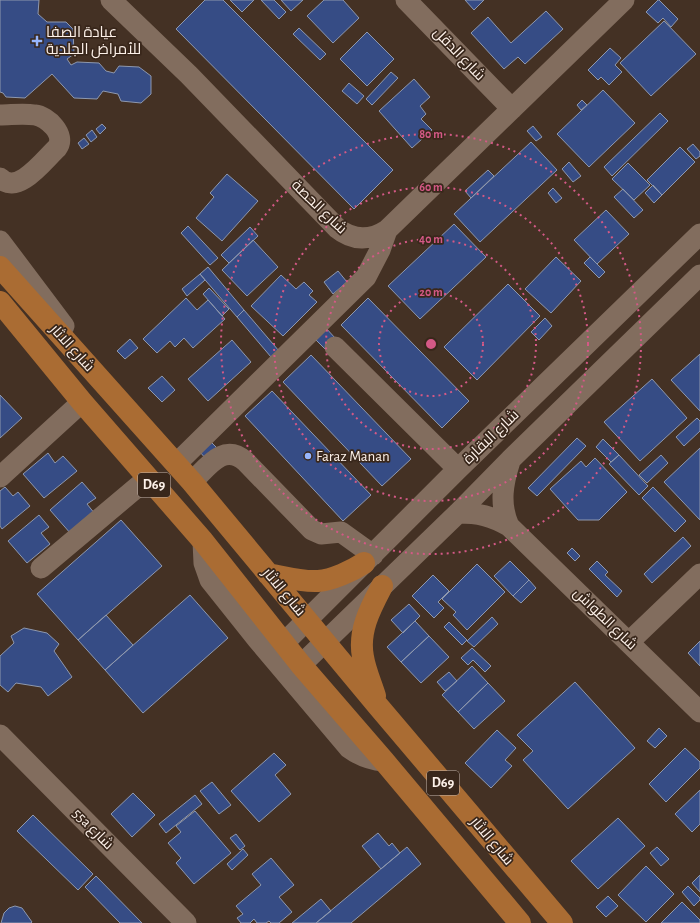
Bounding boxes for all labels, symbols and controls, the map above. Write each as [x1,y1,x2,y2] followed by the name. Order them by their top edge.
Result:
[428,24,488,86] street label: شارع الدقل
[46,25,141,59] place label: عيادة الصفا للأمراض الجلدية
[31,35,43,47] marker: عيادة الصفا للأمراض الجلدية
[419,128,443,140] text: 80 m
[286,177,350,239] street label: شارع الحصة
[419,181,443,193] text: 60 m
[419,233,443,245] text: 40 m
[419,286,443,298] text: 20 m
[44,320,98,376] street label: شارع الاثار
[424,337,438,351] centre of rings
[460,406,524,469] street label: شارع البقارة
[316,449,390,464] place label: Faraz Manan
[303,451,313,461] marker: Faraz Manan
[138,473,170,497] road number: D69
[257,564,309,621] street label: شارع الاثار
[568,584,640,655] street label: شارع الطواش
[427,771,459,795] road number: D69
[68,805,117,854] street label: 55a شارع
[465,813,517,870] street label: شارع الاثار

